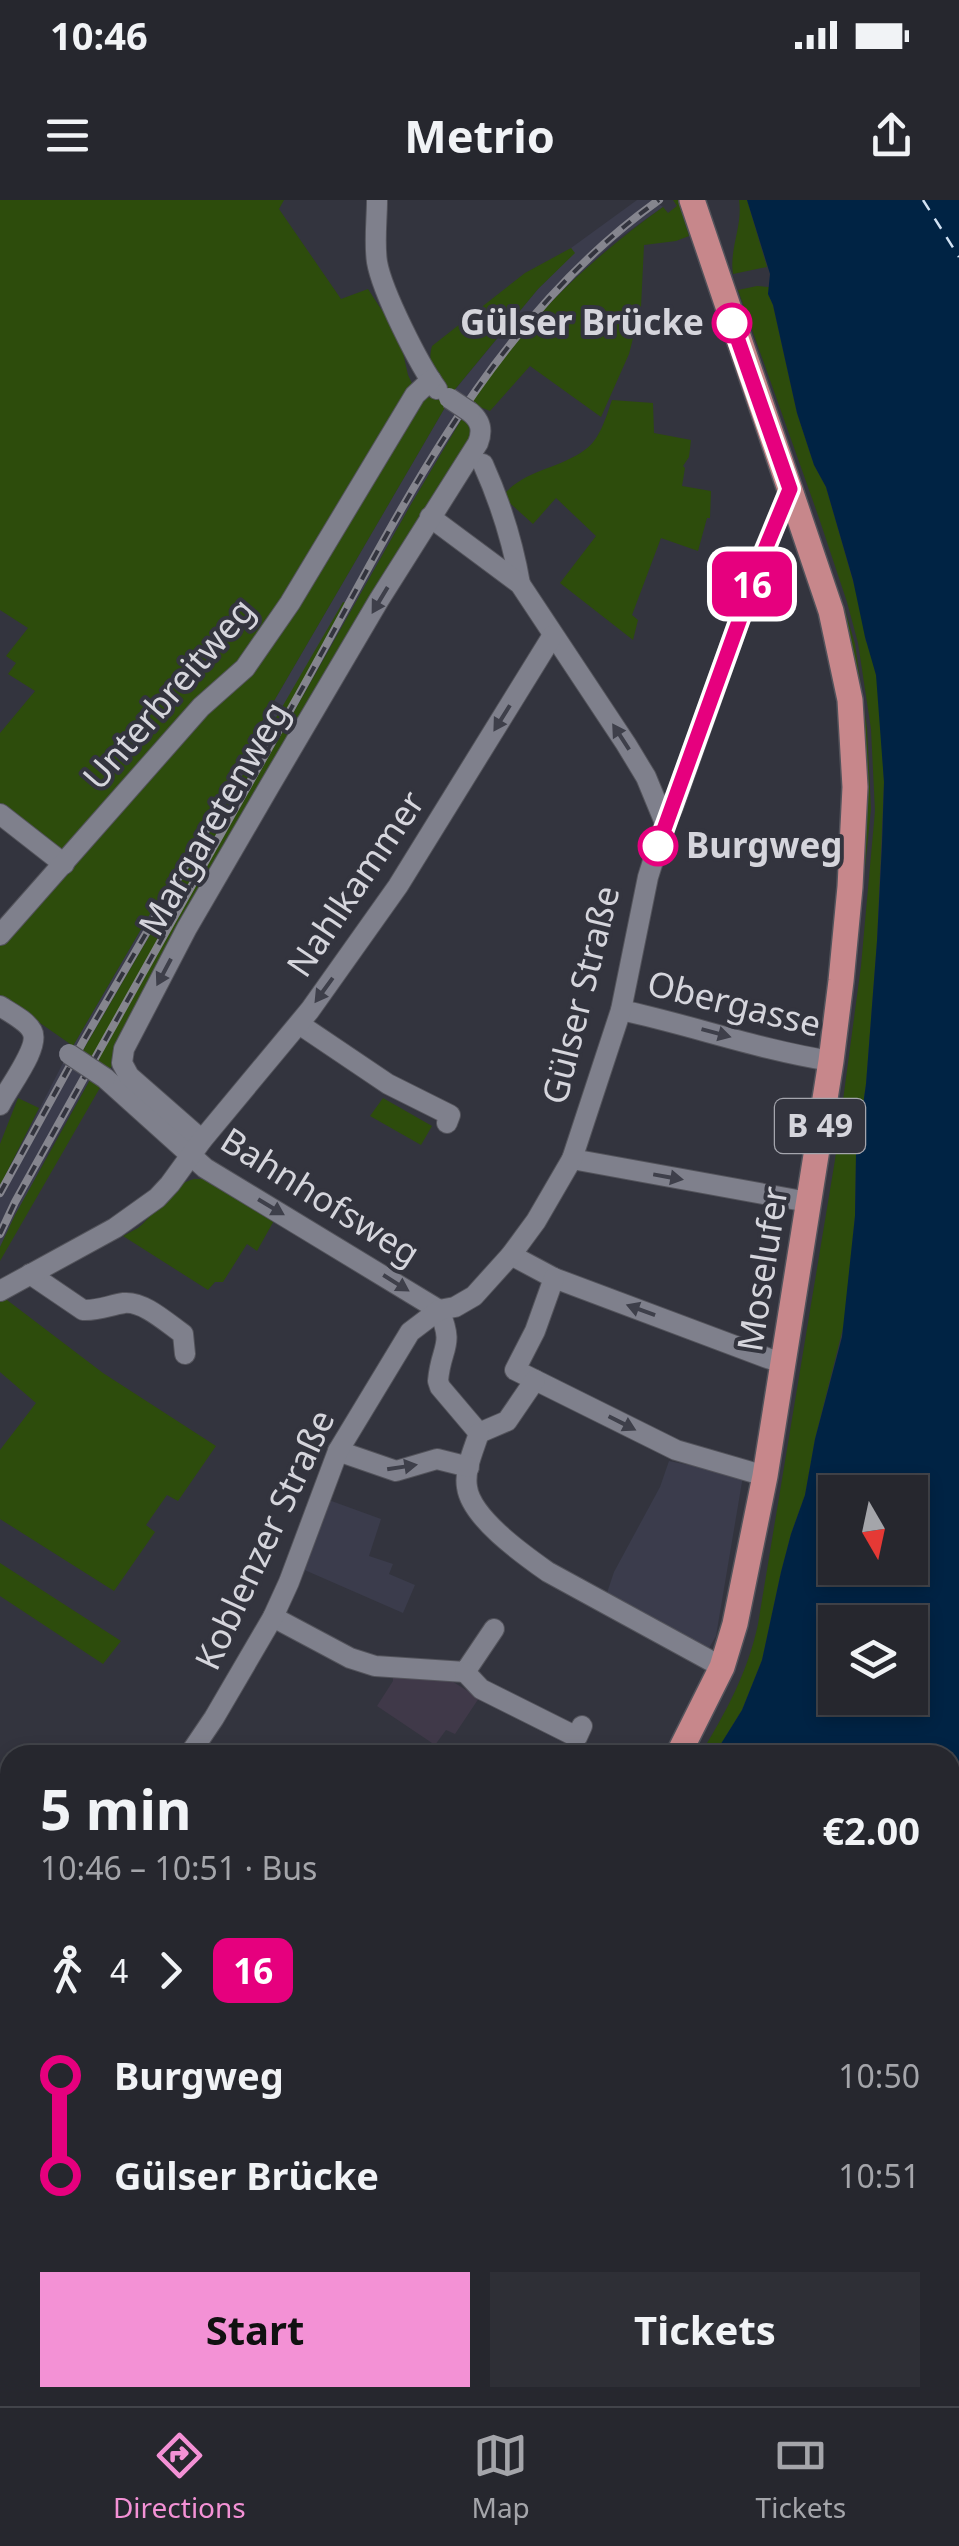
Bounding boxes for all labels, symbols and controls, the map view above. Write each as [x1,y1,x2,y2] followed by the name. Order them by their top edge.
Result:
[50,9,148,61] text: 10:46
[404,105,555,166] text: Metrio
[40,108,95,163] icon: menu
[864,108,919,163] icon: share
[460,298,704,345] place label: Gülser Brücke
[713,304,751,342] marker: Gülser Brücke
[707,552,797,616] line badge: 16
[732,561,772,608] text: 16
[371,586,389,614] one-way arrow
[72,587,264,799] street label: Unterbreitweg
[127,693,299,944] street label: Margaretenweg
[494,704,511,732] one-way arrow
[613,723,631,750] one-way arrow
[275,781,434,985] street label: Nahlkammer
[686,821,842,868] place label: Burgweg
[639,827,677,865] marker: Burgweg
[530,881,629,1109] street label: Gülser Straße
[155,958,172,987] one-way arrow
[643,958,826,1047] street label: Obergasse
[315,977,334,1003] one-way arrow
[701,1026,732,1042] one-way arrow
[775,1099,865,1153] road number: B 49
[212,1116,429,1276] street label: Bahnhofsweg
[653,1169,684,1185] one-way arrow
[725,1183,798,1355] street label: Moselufer
[257,1198,285,1215] one-way arrow
[382,1273,410,1291] one-way arrow
[626,1301,656,1317] one-way arrow
[183,1402,344,1677] street label: Koblenzer Straße
[608,1414,637,1431] one-way arrow
[387,1458,419,1474] one-way arrow
[818,1475,928,1585] north arrow
[818,1475,928,1715] map controls
[818,1605,928,1715] button: layers
[40,1771,192,1846] text: 5 min
[822,1804,920,1856] text: €2.00
[40,1846,317,1889] text: 10:46 – 10:51 · Bus
[40,1943,95,1998] icon: walk
[143,1943,198,1998] icon: forward
[233,1947,273,1994] text: 16
[110,1949,128,1992] text: 4
[114,2049,284,2101] text: Burgweg
[838,2054,920,2097] text: 10:50
[114,2149,379,2201] text: Gülser Brücke
[838,2154,920,2197] text: 10:51
[40,2272,470,2387] button: Start
[490,2272,920,2387] button: Tickets
[113,2428,246,2526] tab: Directions
[472,2428,530,2526] tab: Map
[756,2428,846,2526] tab: Tickets

